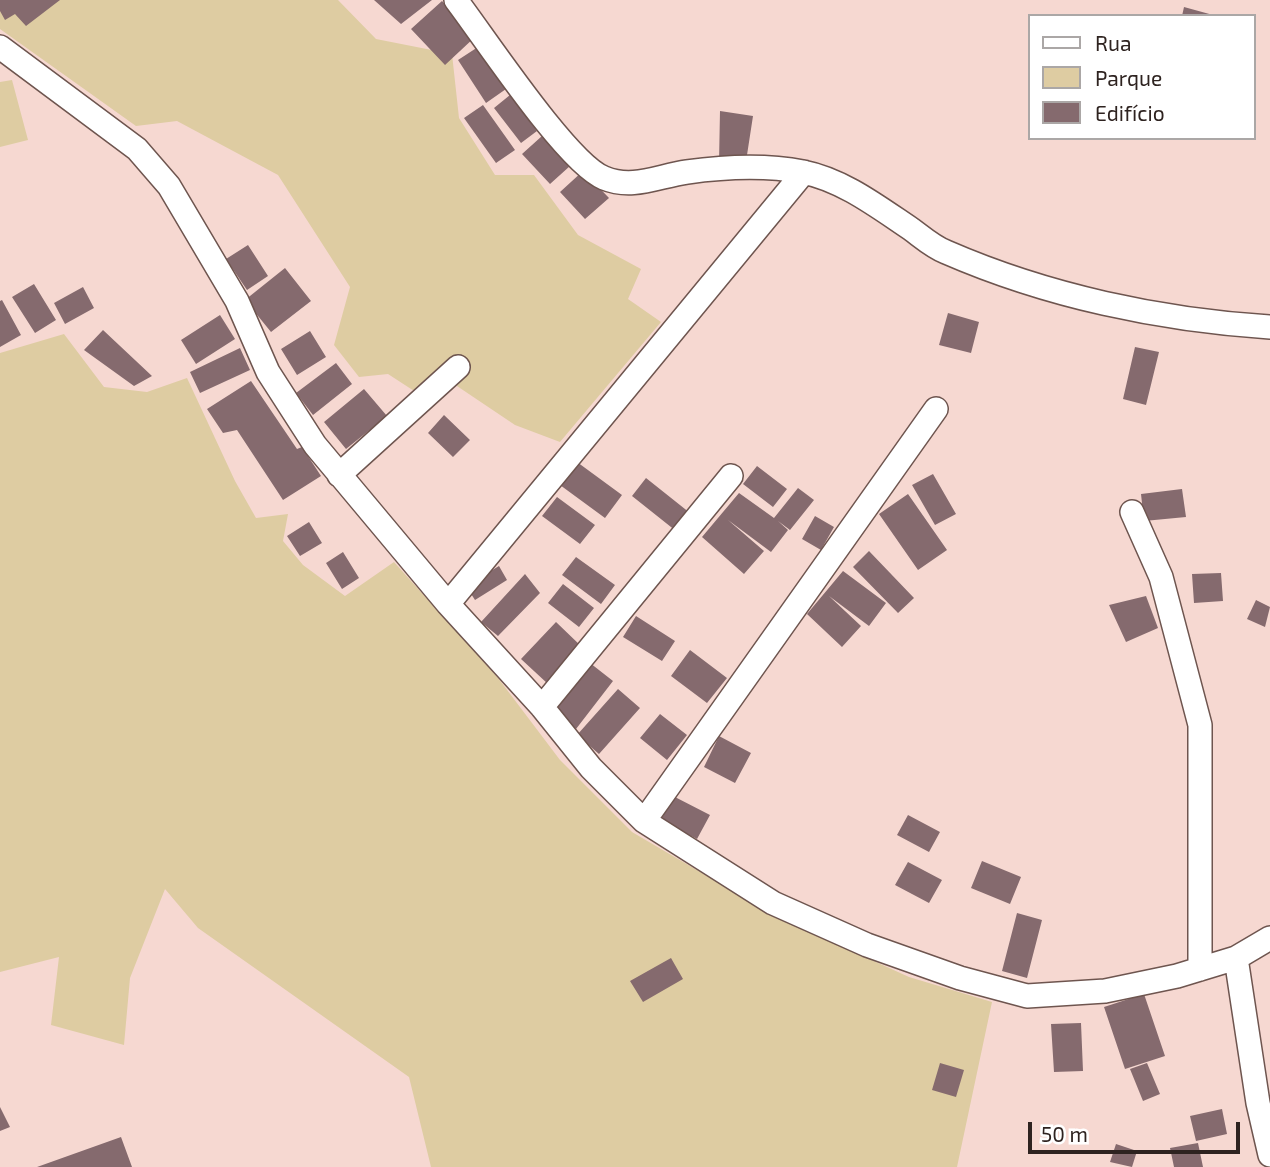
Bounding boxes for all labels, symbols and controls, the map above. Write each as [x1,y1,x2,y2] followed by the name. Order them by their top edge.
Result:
[1028,14,1256,140] legend
[1095,30,1131,55] text: Rua
[1095,65,1162,90] text: Parque
[1095,100,1165,125] text: Edifício
[1032,1108,1244,1152] scale bar
[1041,1121,1088,1146] text: 50 m

